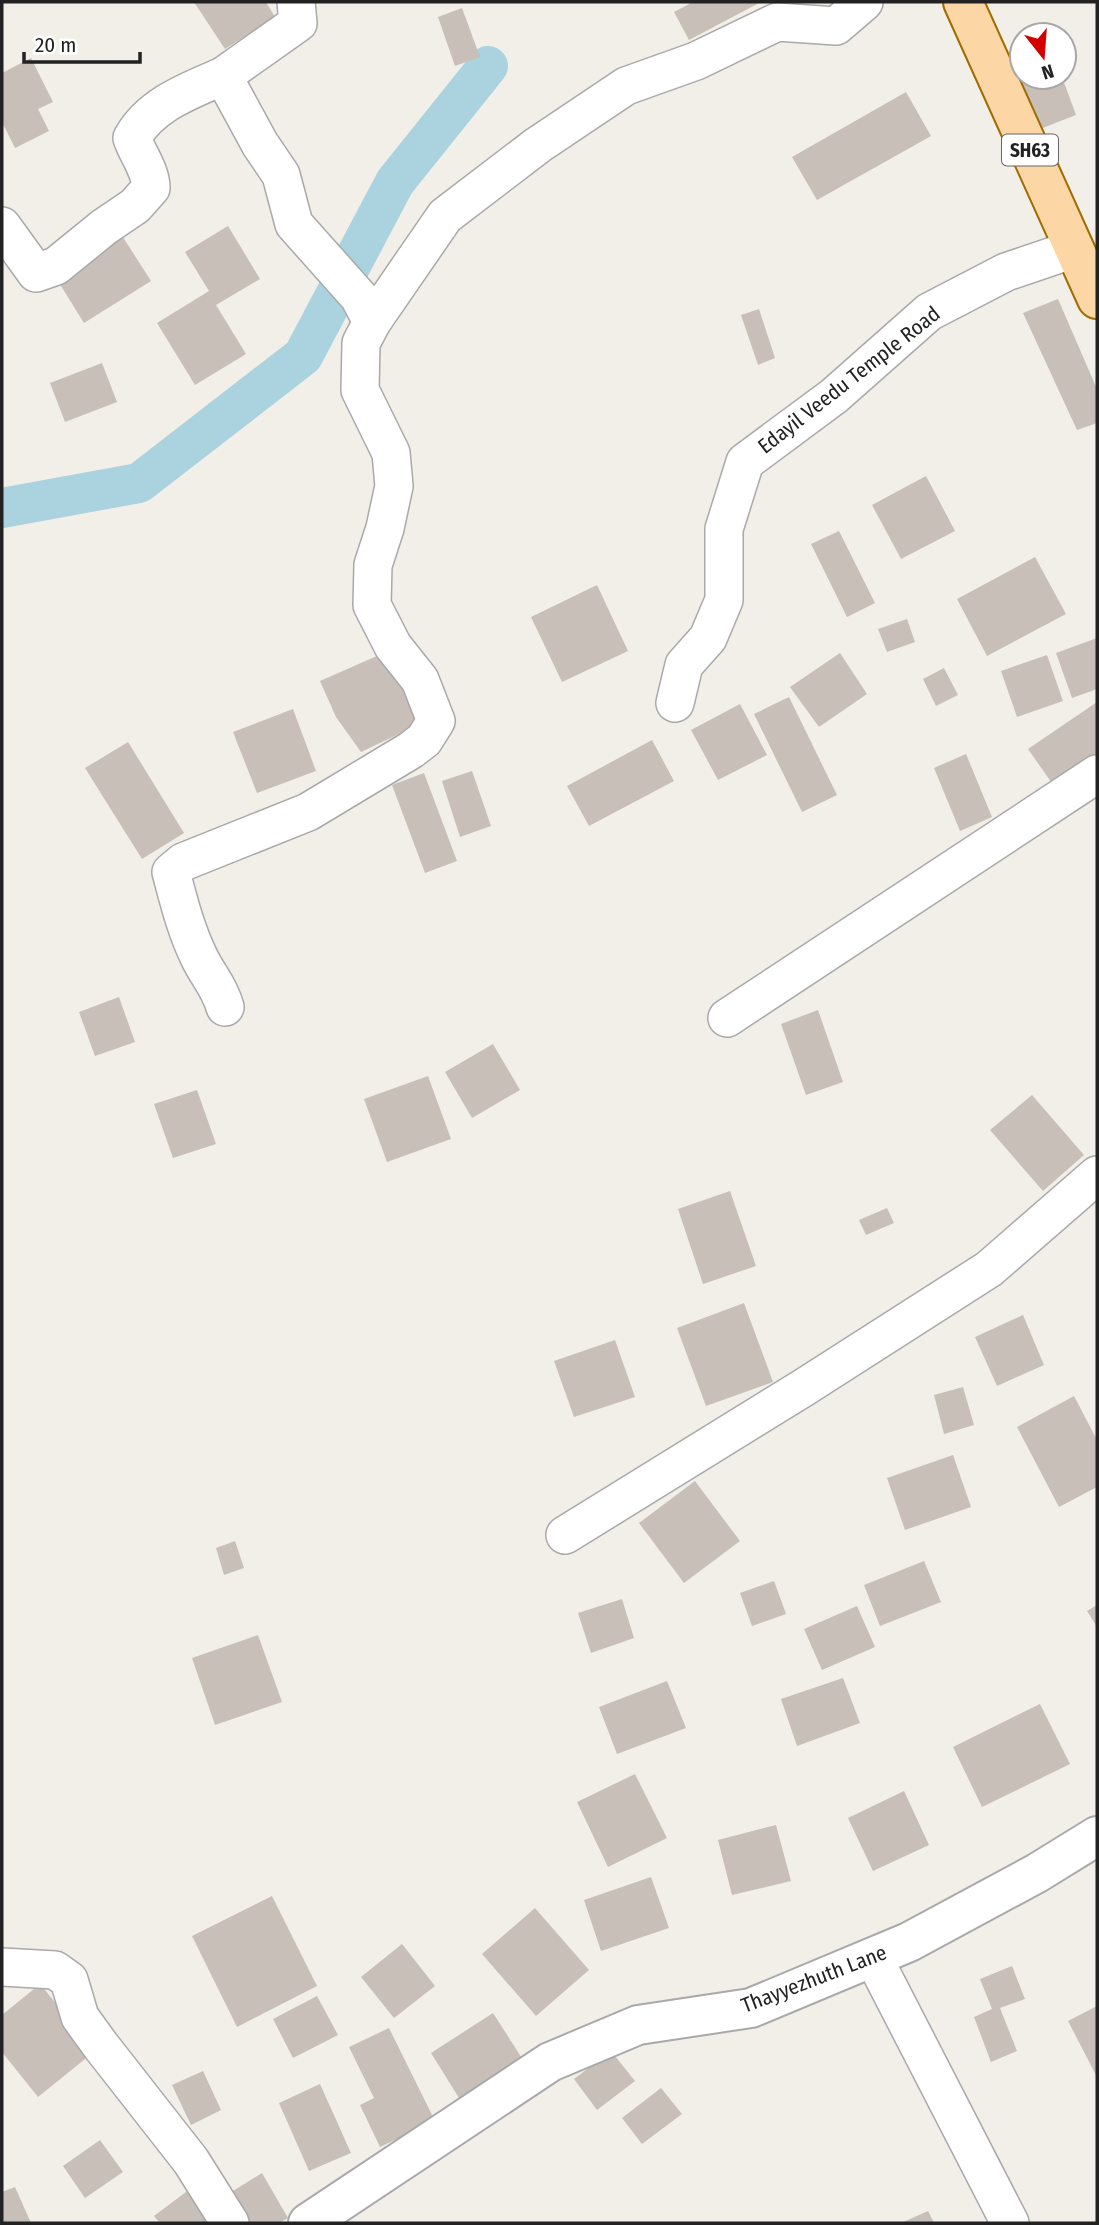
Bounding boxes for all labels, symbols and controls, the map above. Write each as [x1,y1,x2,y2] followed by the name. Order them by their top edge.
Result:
[24,21,140,65] scale bar
[1008,21,1078,91] north arrow
[35,32,76,58] text: 20 m
[1039,59,1057,84] text: N
[1002,134,1058,166] road number: SH63
[753,301,945,459] street label: Edayil Veedu Temple Road
[738,1939,890,2019] street label: Thayyezhuth Lane

